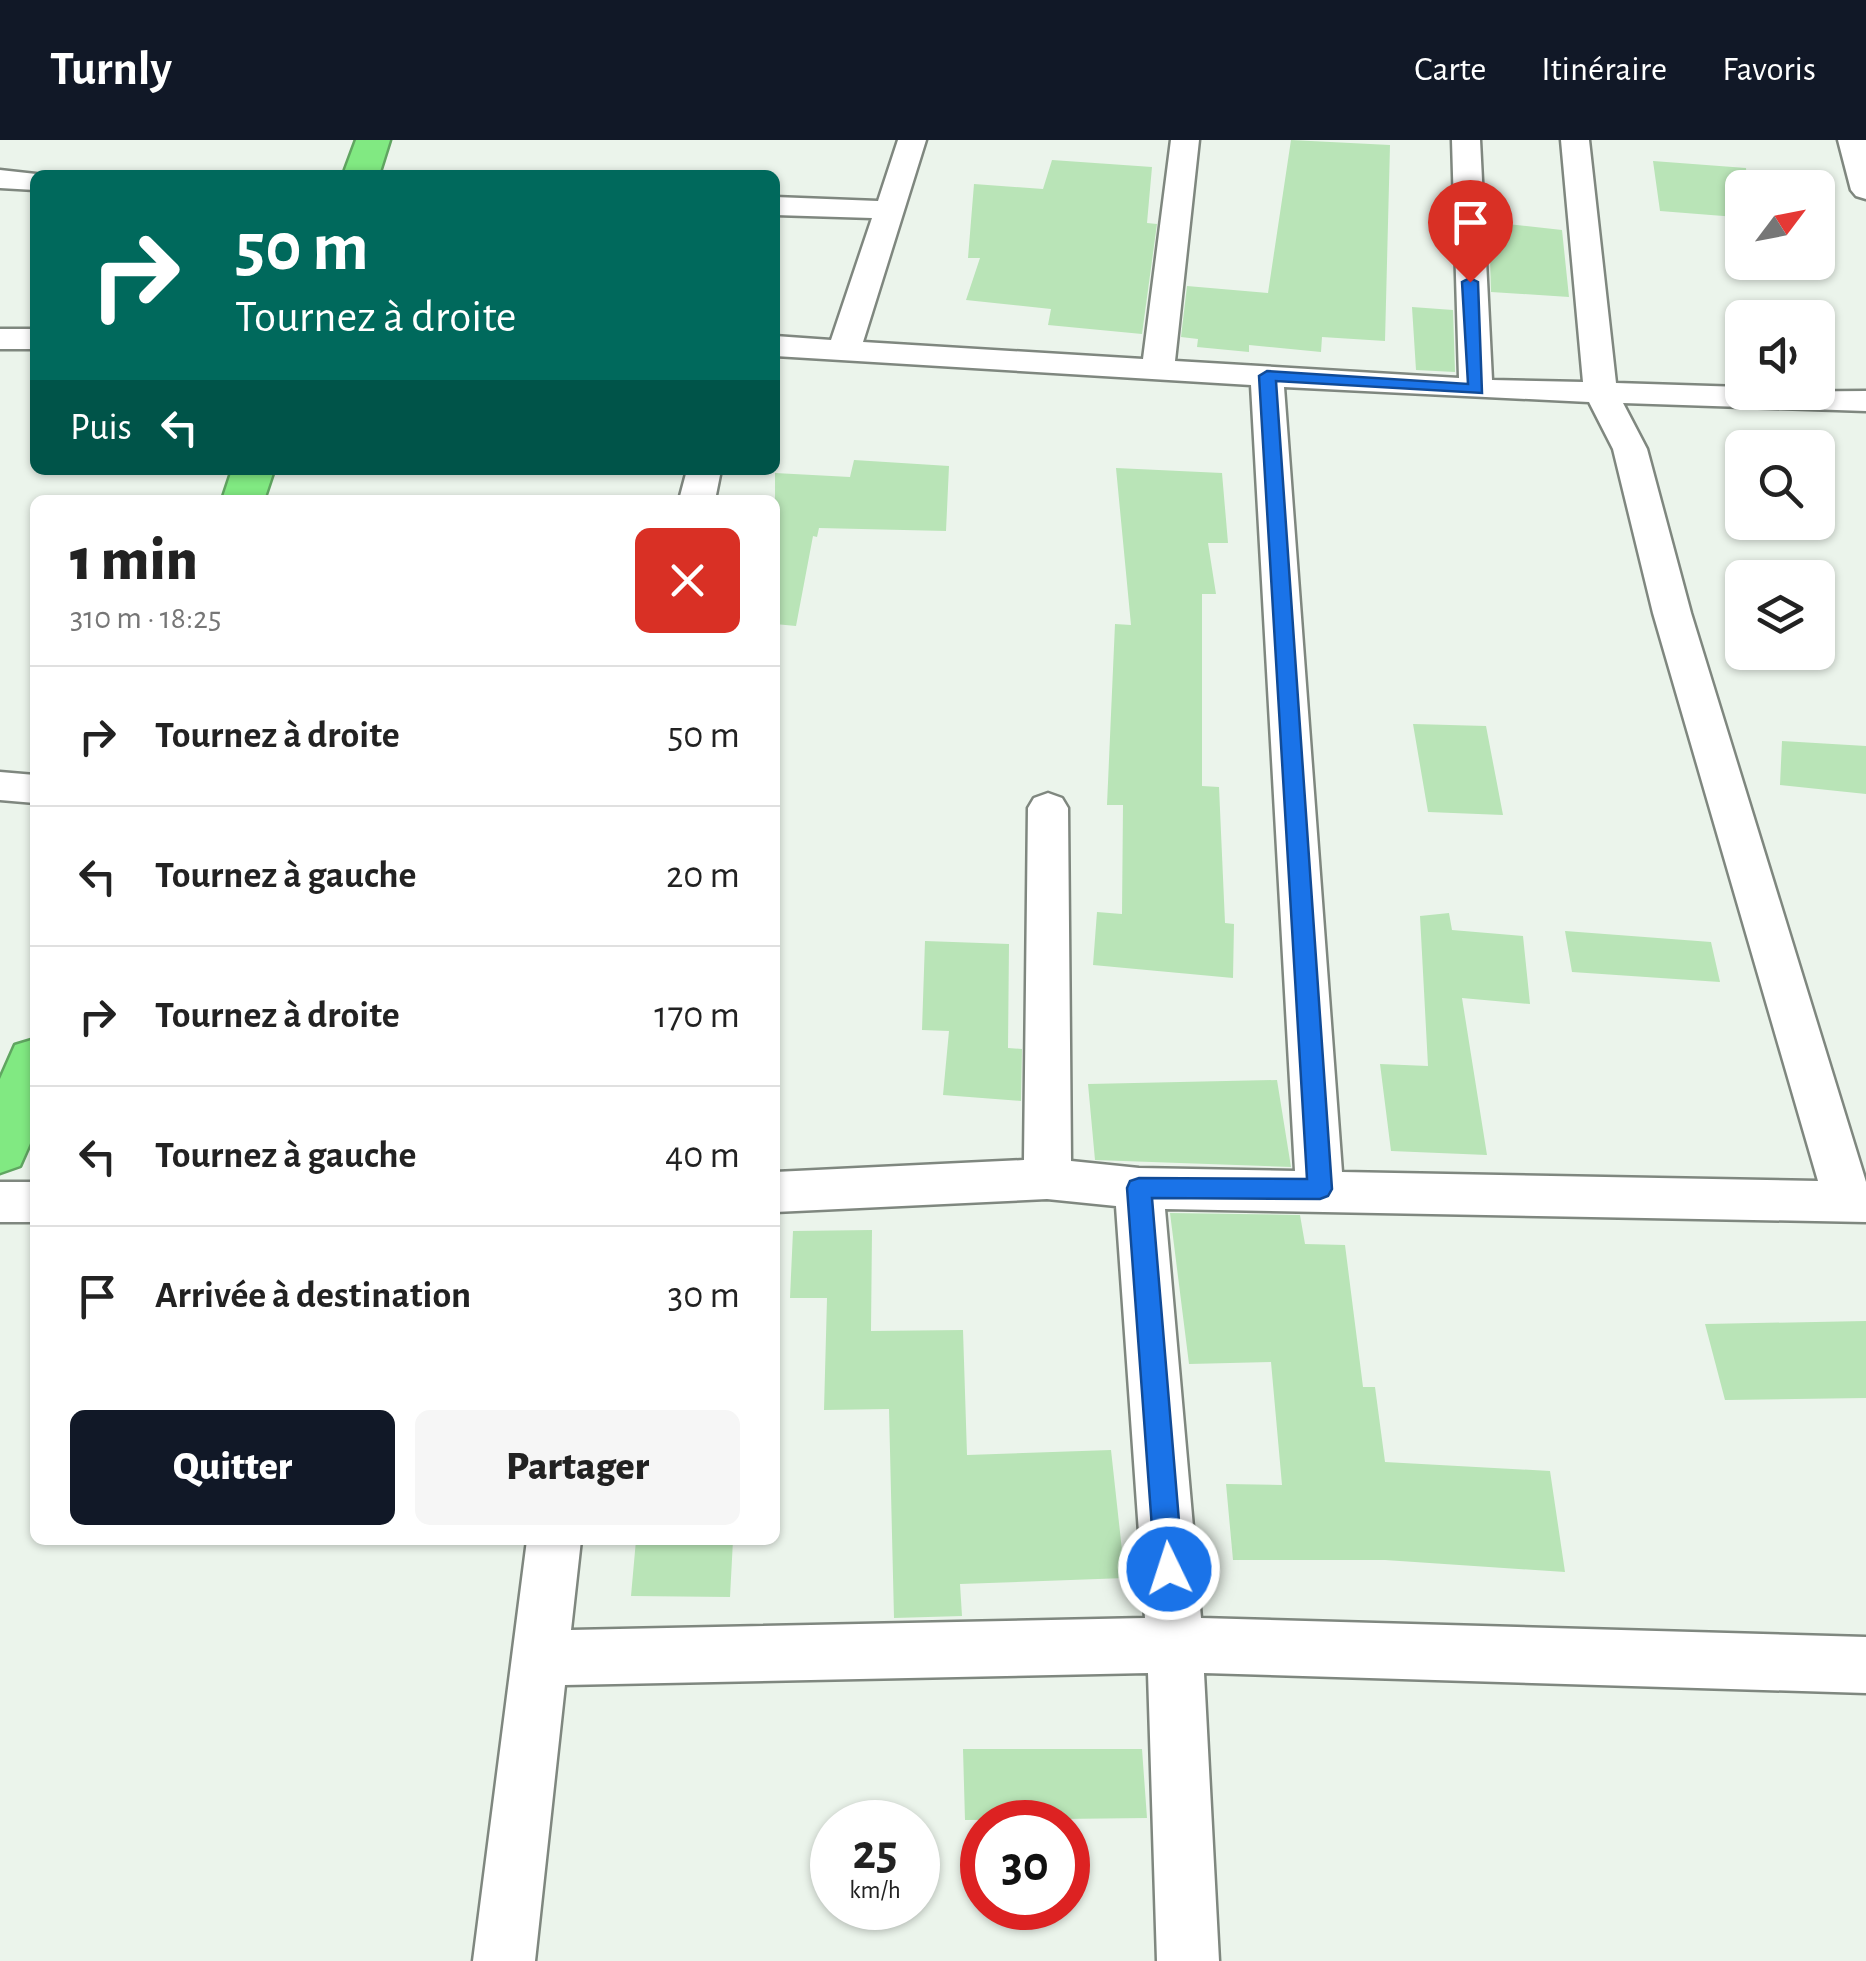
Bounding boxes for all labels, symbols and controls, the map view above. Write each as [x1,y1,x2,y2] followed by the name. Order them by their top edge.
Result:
[50,46,172,94] text: Turnly
[1414,52,1486,87] text: Carte
[1541,52,1667,87] text: Itinéraire
[1722,52,1816,87] text: Favoris
[1725,170,1835,280] north arrow
[1725,170,1835,670] map controls
[1428,180,1513,283] pin
[1443,195,1498,250] icon: arrive
[70,210,200,340] icon: right
[235,213,369,283] text: 50 m
[235,295,517,340] text: Tournez à droite
[1725,300,1835,410] button: sound
[152,400,207,455] icon: left
[70,409,132,447] text: Puis
[1725,430,1835,540] button: search
[635,528,740,633] button: close
[70,531,198,591] text: 1 min
[1725,560,1835,670] button: layers
[70,602,221,634] text: 310 m · 18:25
[70,709,125,764] icon: right
[155,717,400,755] text: Tournez à droite
[667,717,740,755] text: 50 m
[70,849,125,904] icon: left
[155,857,417,895] text: Tournez à gauche
[666,857,740,895] text: 20 m
[70,989,125,1044] icon: right
[155,997,400,1035] text: Tournez à droite
[654,997,740,1035] text: 170 m
[70,1129,125,1184] icon: left
[155,1137,417,1175] text: Tournez à gauche
[665,1137,740,1175] text: 40 m
[70,1269,125,1324] icon: arrive
[155,1277,471,1315] text: Arrivée à destination
[668,1277,740,1315] text: 30 m
[70,1410,395,1525] button: Quitter
[415,1410,740,1525] button: Partager
[1117,1517,1221,1621] position arrow
[960,1800,1090,1930] speed limit sign: 30
[852,1828,898,1878] text: 25
[849,1878,901,1903] text: km/h

